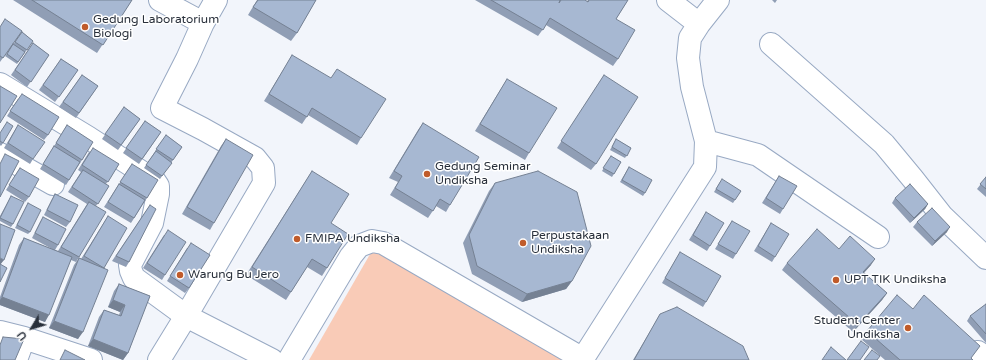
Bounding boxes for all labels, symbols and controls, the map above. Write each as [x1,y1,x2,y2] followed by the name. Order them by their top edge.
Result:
[93,13,219,41] place label: Gedung Laboratorium Biologi
[80,22,90,32] marker: Gedung Laboratorium Biologi
[435,160,531,188] place label: Gedung Seminar Undiksha
[422,169,432,179] marker: Gedung Seminar Undiksha
[531,229,609,257] place label: Perpustakaan Undiksha
[305,232,400,246] place label: FMIPA Undiksha
[292,234,302,244] marker: FMIPA Undiksha
[518,238,528,248] marker: Perpustakaan Undiksha
[188,268,279,282] place label: Warung Bu Jero
[175,270,185,280] marker: Warung Bu Jero
[844,273,947,287] place label: UPT TIK Undiksha
[831,275,841,285] marker: UPT TIK Undiksha
[12,308,52,348] north arrow
[814,314,900,342] place label: Student Center Undiksha
[903,323,913,333] marker: Student Center Undiksha
[14,328,30,343] text: U

